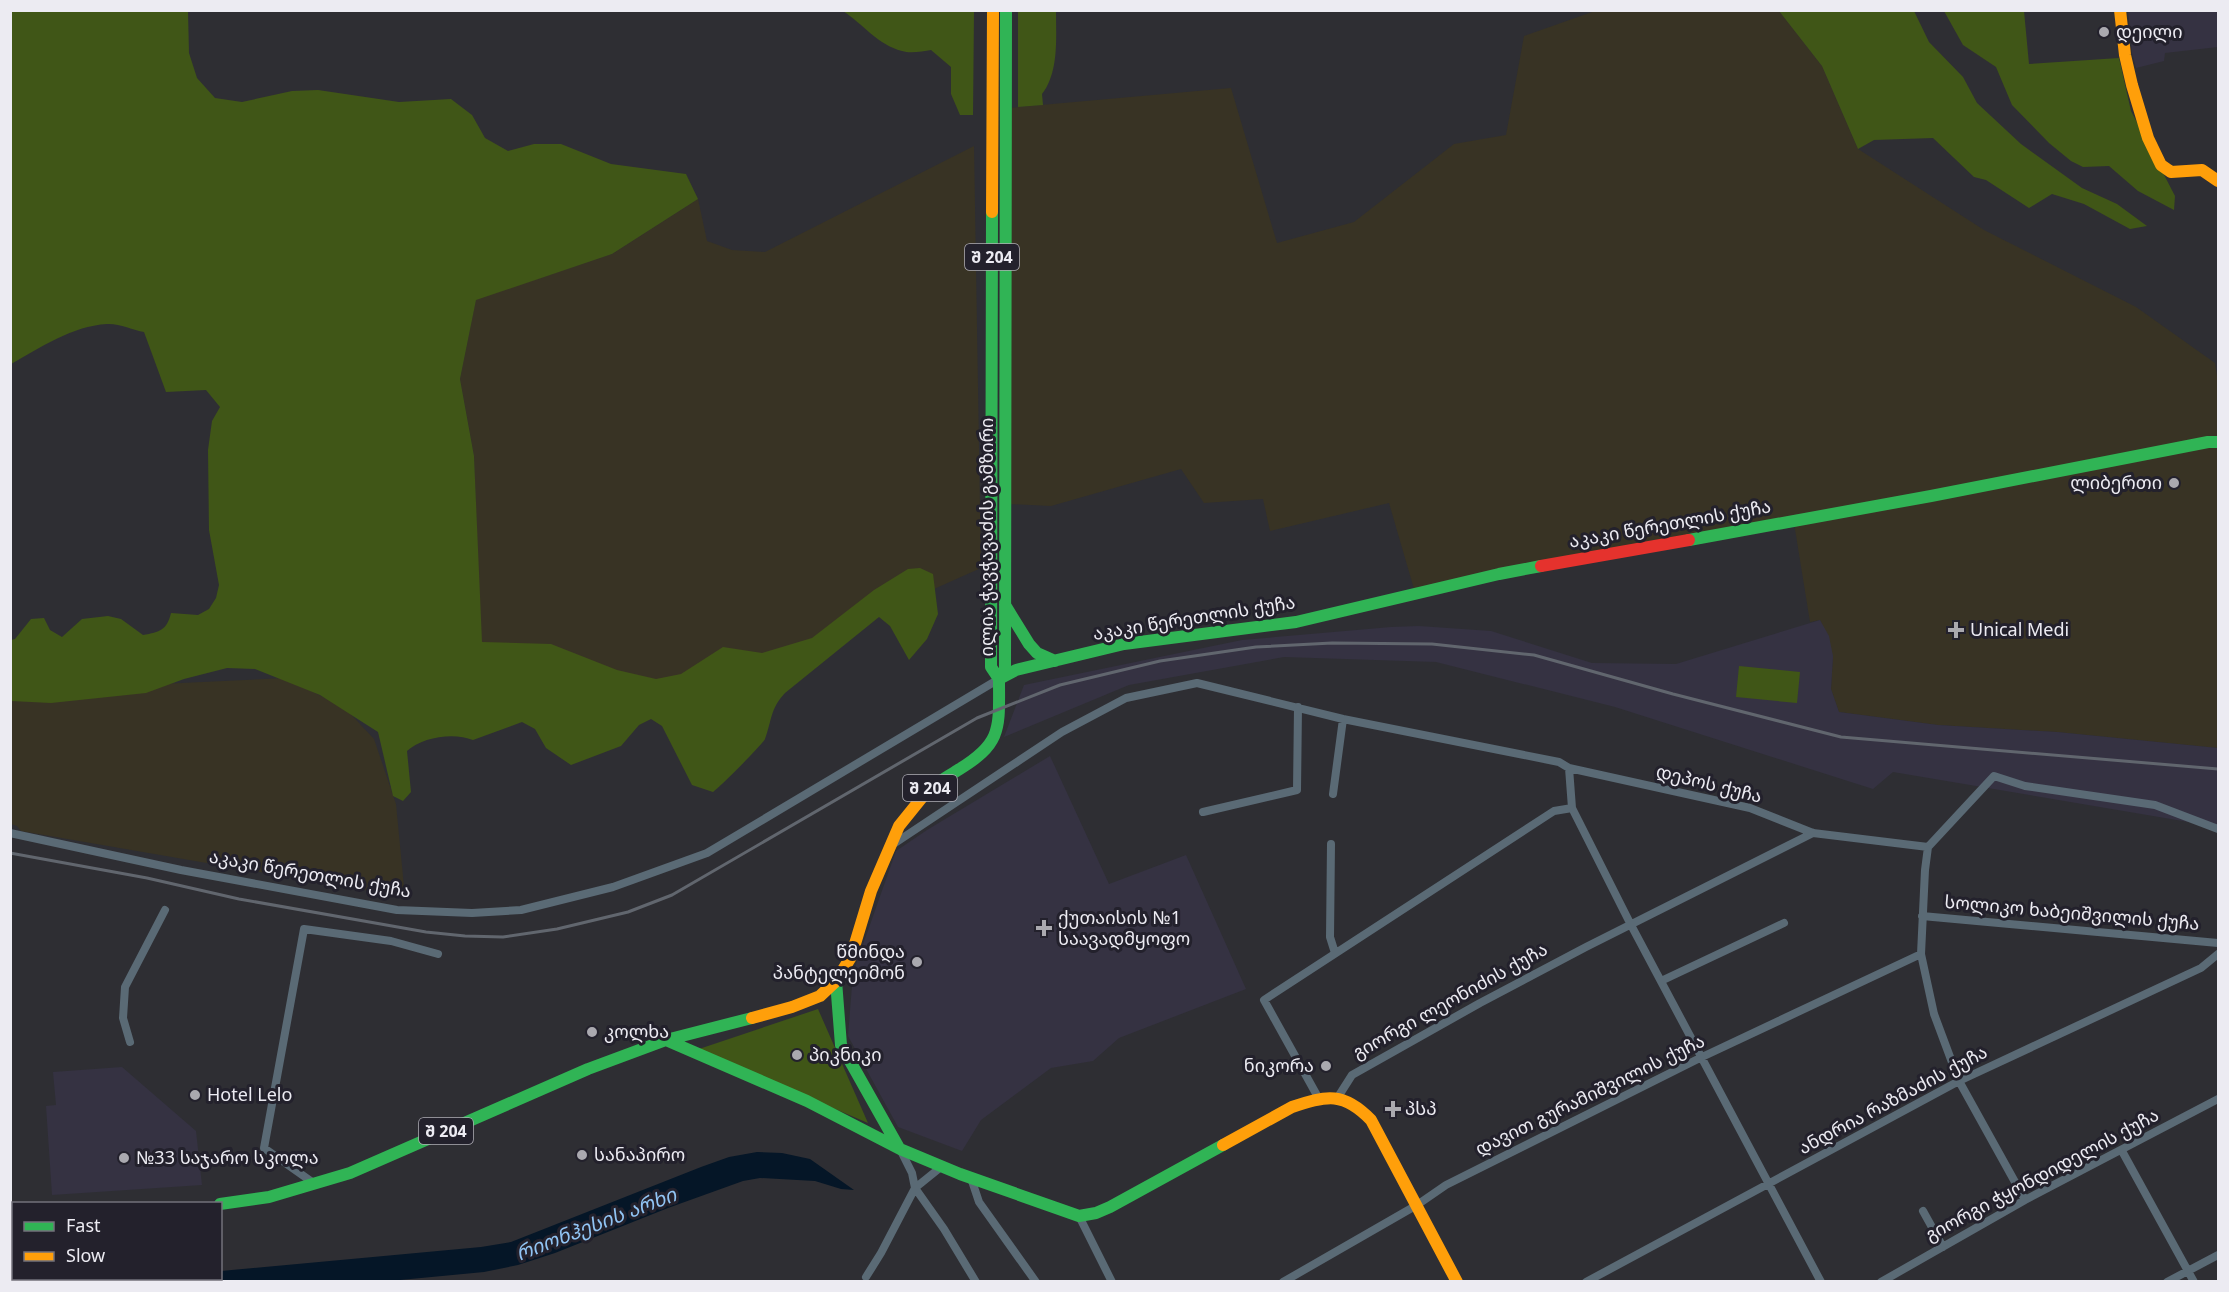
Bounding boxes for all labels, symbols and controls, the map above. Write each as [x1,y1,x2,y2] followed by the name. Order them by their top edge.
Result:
[2116,19,2183,43] place label: დეილი
[2097,25,2111,39] marker: დეილი
[965,244,1019,270] road number: შ 204
[974,418,998,656] street label: ილია ჭავჭავაძის გამზირი
[2070,470,2162,494] place label: ლიბერთი
[2167,476,2181,490] marker: ლიბერთი
[1567,493,1773,553] street label: აკაკი წერეთლის ქუჩა
[1091,589,1297,645] street label: აკაკი წერეთლის ქუჩა
[1970,617,2069,641] place label: Unical Medi
[1947,621,1965,639] marker: Unical Medi
[1654,758,1765,808] street label: დეპოს ქუჩა
[903,775,957,801] road number: შ 204
[207,843,413,903] street label: აკაკი წერეთლის ქუჩა
[1944,889,2201,935] street label: სოლიკო ხაბეიშვილის ქუჩა
[1058,905,1190,950] place label: ქუთაისის №1 საავადმყოფო
[1035,919,1053,937] marker: ქუთაისის №1 საავადმყოფო
[1348,936,1551,1064] street label: გიორგი ლეონიძის ქუჩა
[773,939,905,984] place label: წმინდა პანტელეიმონ
[910,955,924,969] marker: წმინდა პანტელეიმონ
[604,1019,669,1043] place label: კოლხა
[585,1025,599,1039] marker: კოლხა
[1471,1028,1708,1160] street label: დავით გურამიშვილის ქუჩა
[1794,1039,1991,1159] street label: ანდრია რაზმაძის ქუჩა
[809,1042,882,1066] place label: პიკნიკი
[790,1048,804,1062] marker: პიკნიკი
[1244,1053,1314,1077] place label: ნიკორა
[1319,1059,1333,1073] marker: ნიკორა
[207,1082,292,1106] place label: Hotel Lelo
[188,1088,202,1102] marker: Hotel Lelo
[1405,1096,1437,1120] place label: პსპ
[1386,1102,1400,1116] marker: პსპ
[1920,1102,2163,1246] street label: გიორგი ჭყონდიდელის ქუჩა
[419,1118,473,1144] road number: შ 204
[594,1142,685,1166] place label: სანაპირო
[136,1145,319,1169] place label: №33 საჯარო სკოლა
[575,1148,589,1162] marker: სანაპირო
[117,1151,131,1165] marker: №33 საჯარო სკოლა
[512,1180,681,1267] water label: რიონჰესის არხი
[12,1202,222,1280] legend
[66,1213,101,1237] text: Fast
[66,1243,105,1267] text: Slow

